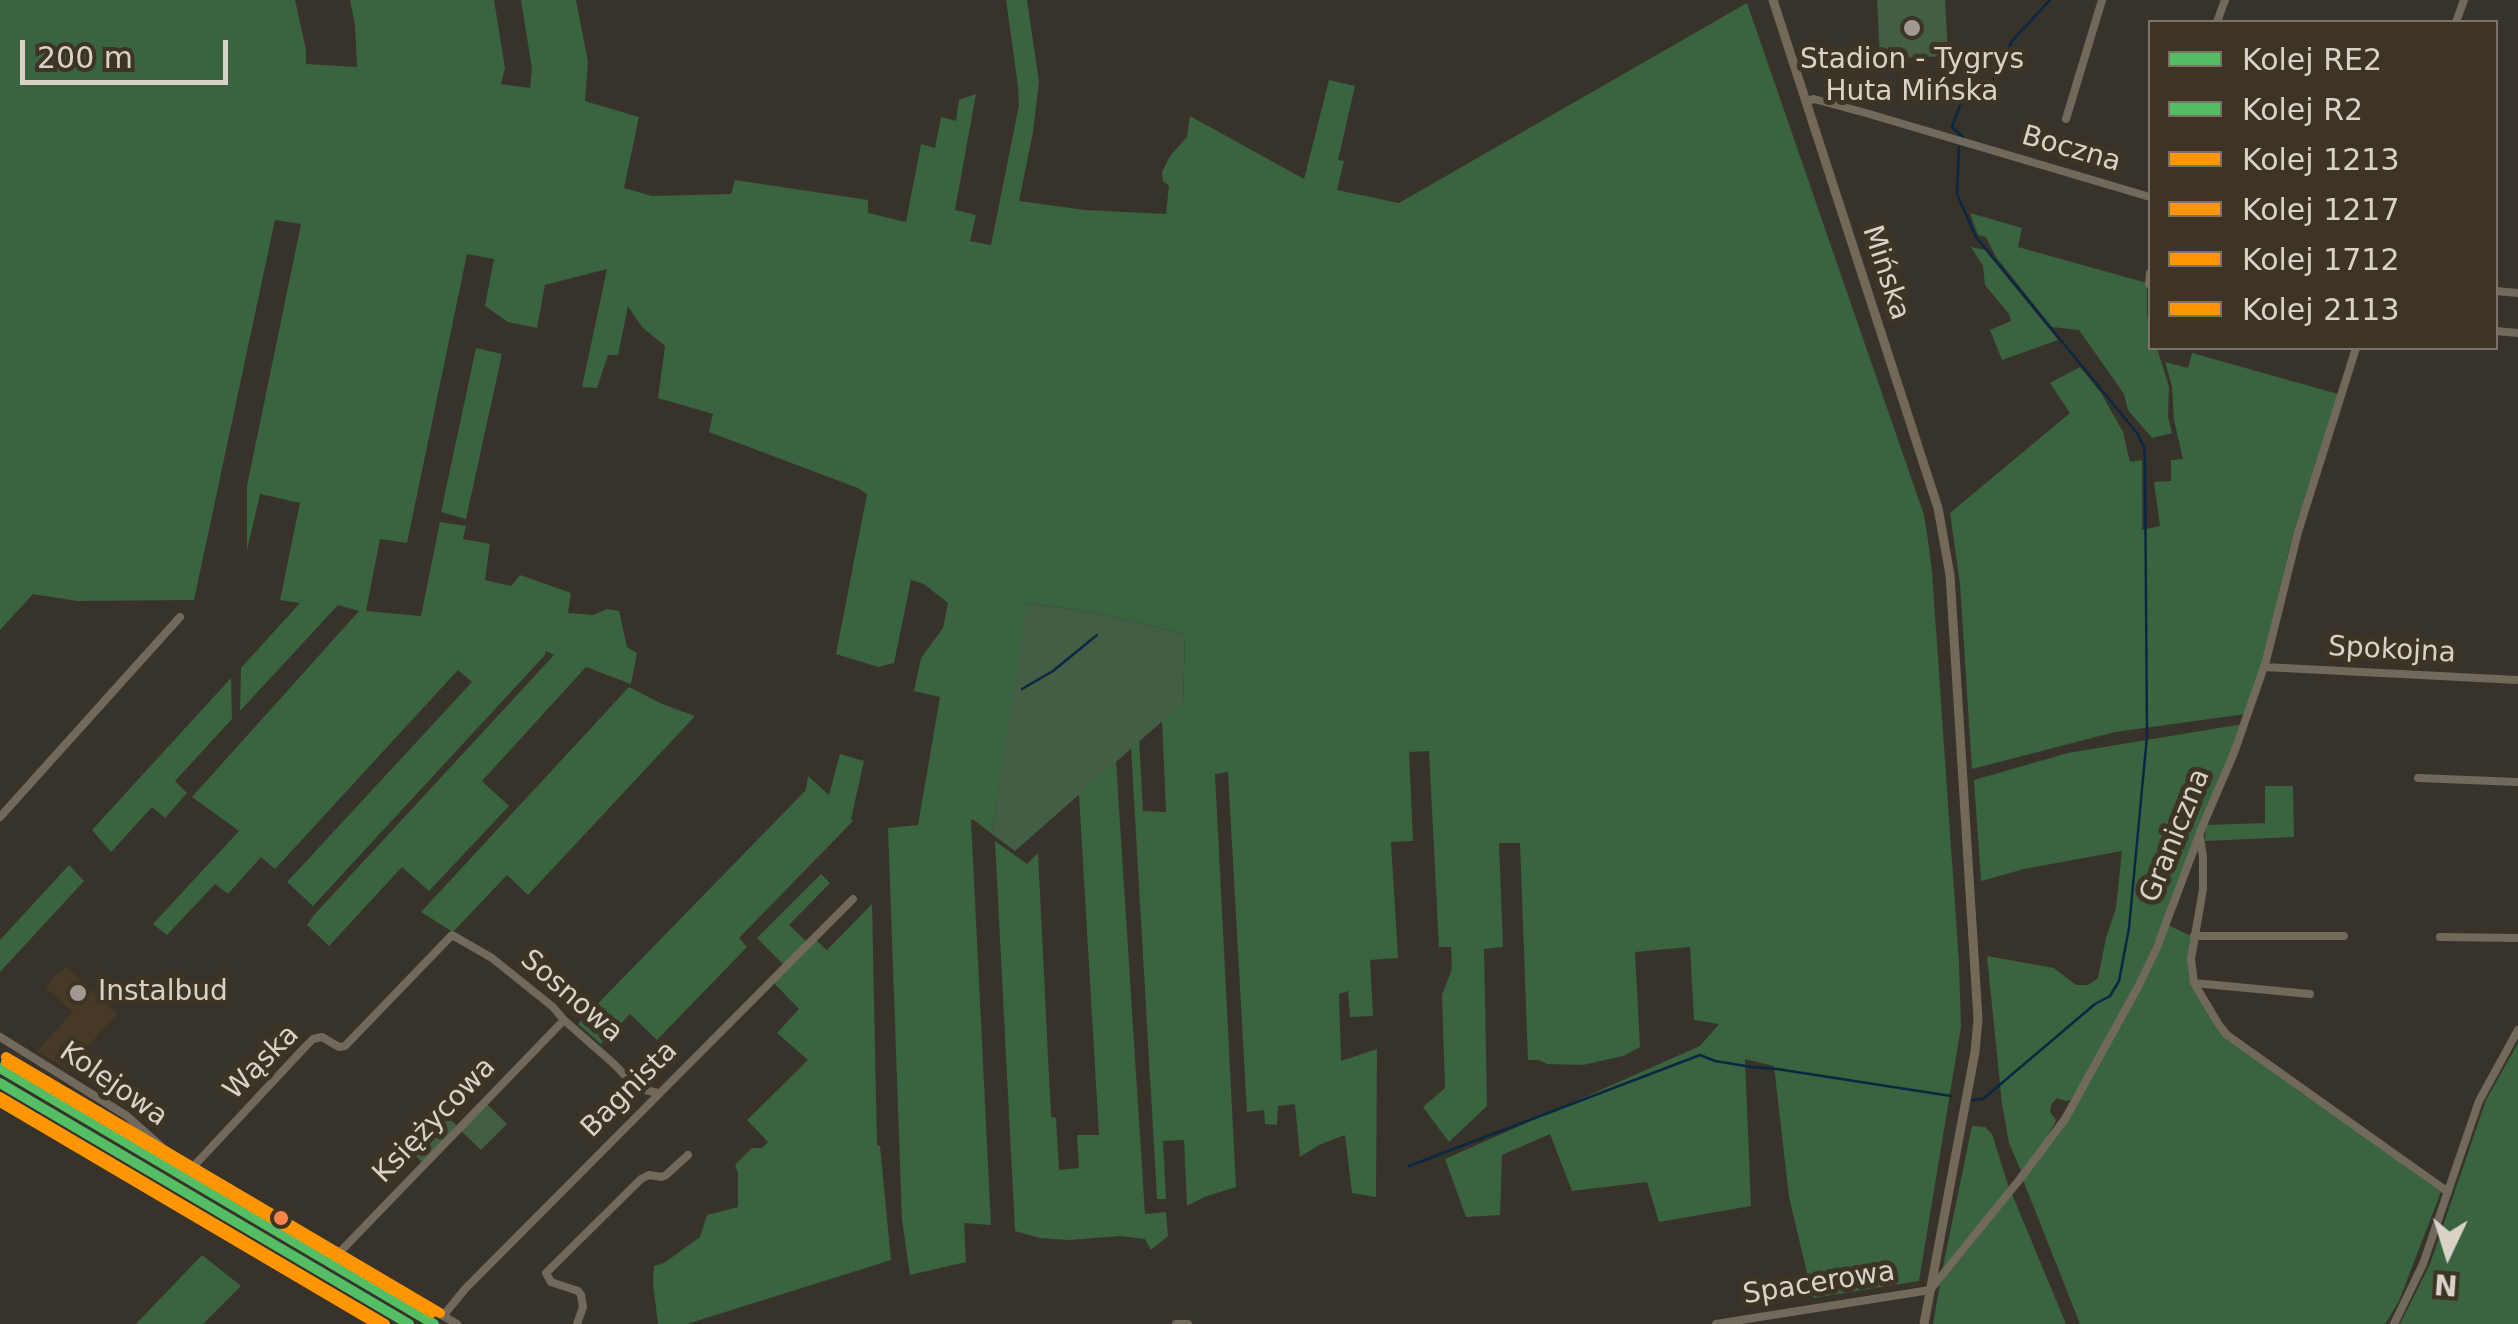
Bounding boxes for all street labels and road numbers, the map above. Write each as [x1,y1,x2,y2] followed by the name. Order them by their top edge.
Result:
[2018,120,2124,180] street label: Boczna
[1854,222,1916,324] street label: Mińska
[2327,631,2457,671] street label: Spokojna
[2134,764,2218,908] street label: Graniczna
[513,944,629,1050] street label: Sosnowa
[217,1018,307,1108] street label: Wąska
[575,1035,685,1145] street label: Bagnista
[53,1036,173,1134] street label: Kolejowa
[367,1051,503,1191] street label: Księżycowa
[1741,1255,1897,1313] street label: Spacerowa

